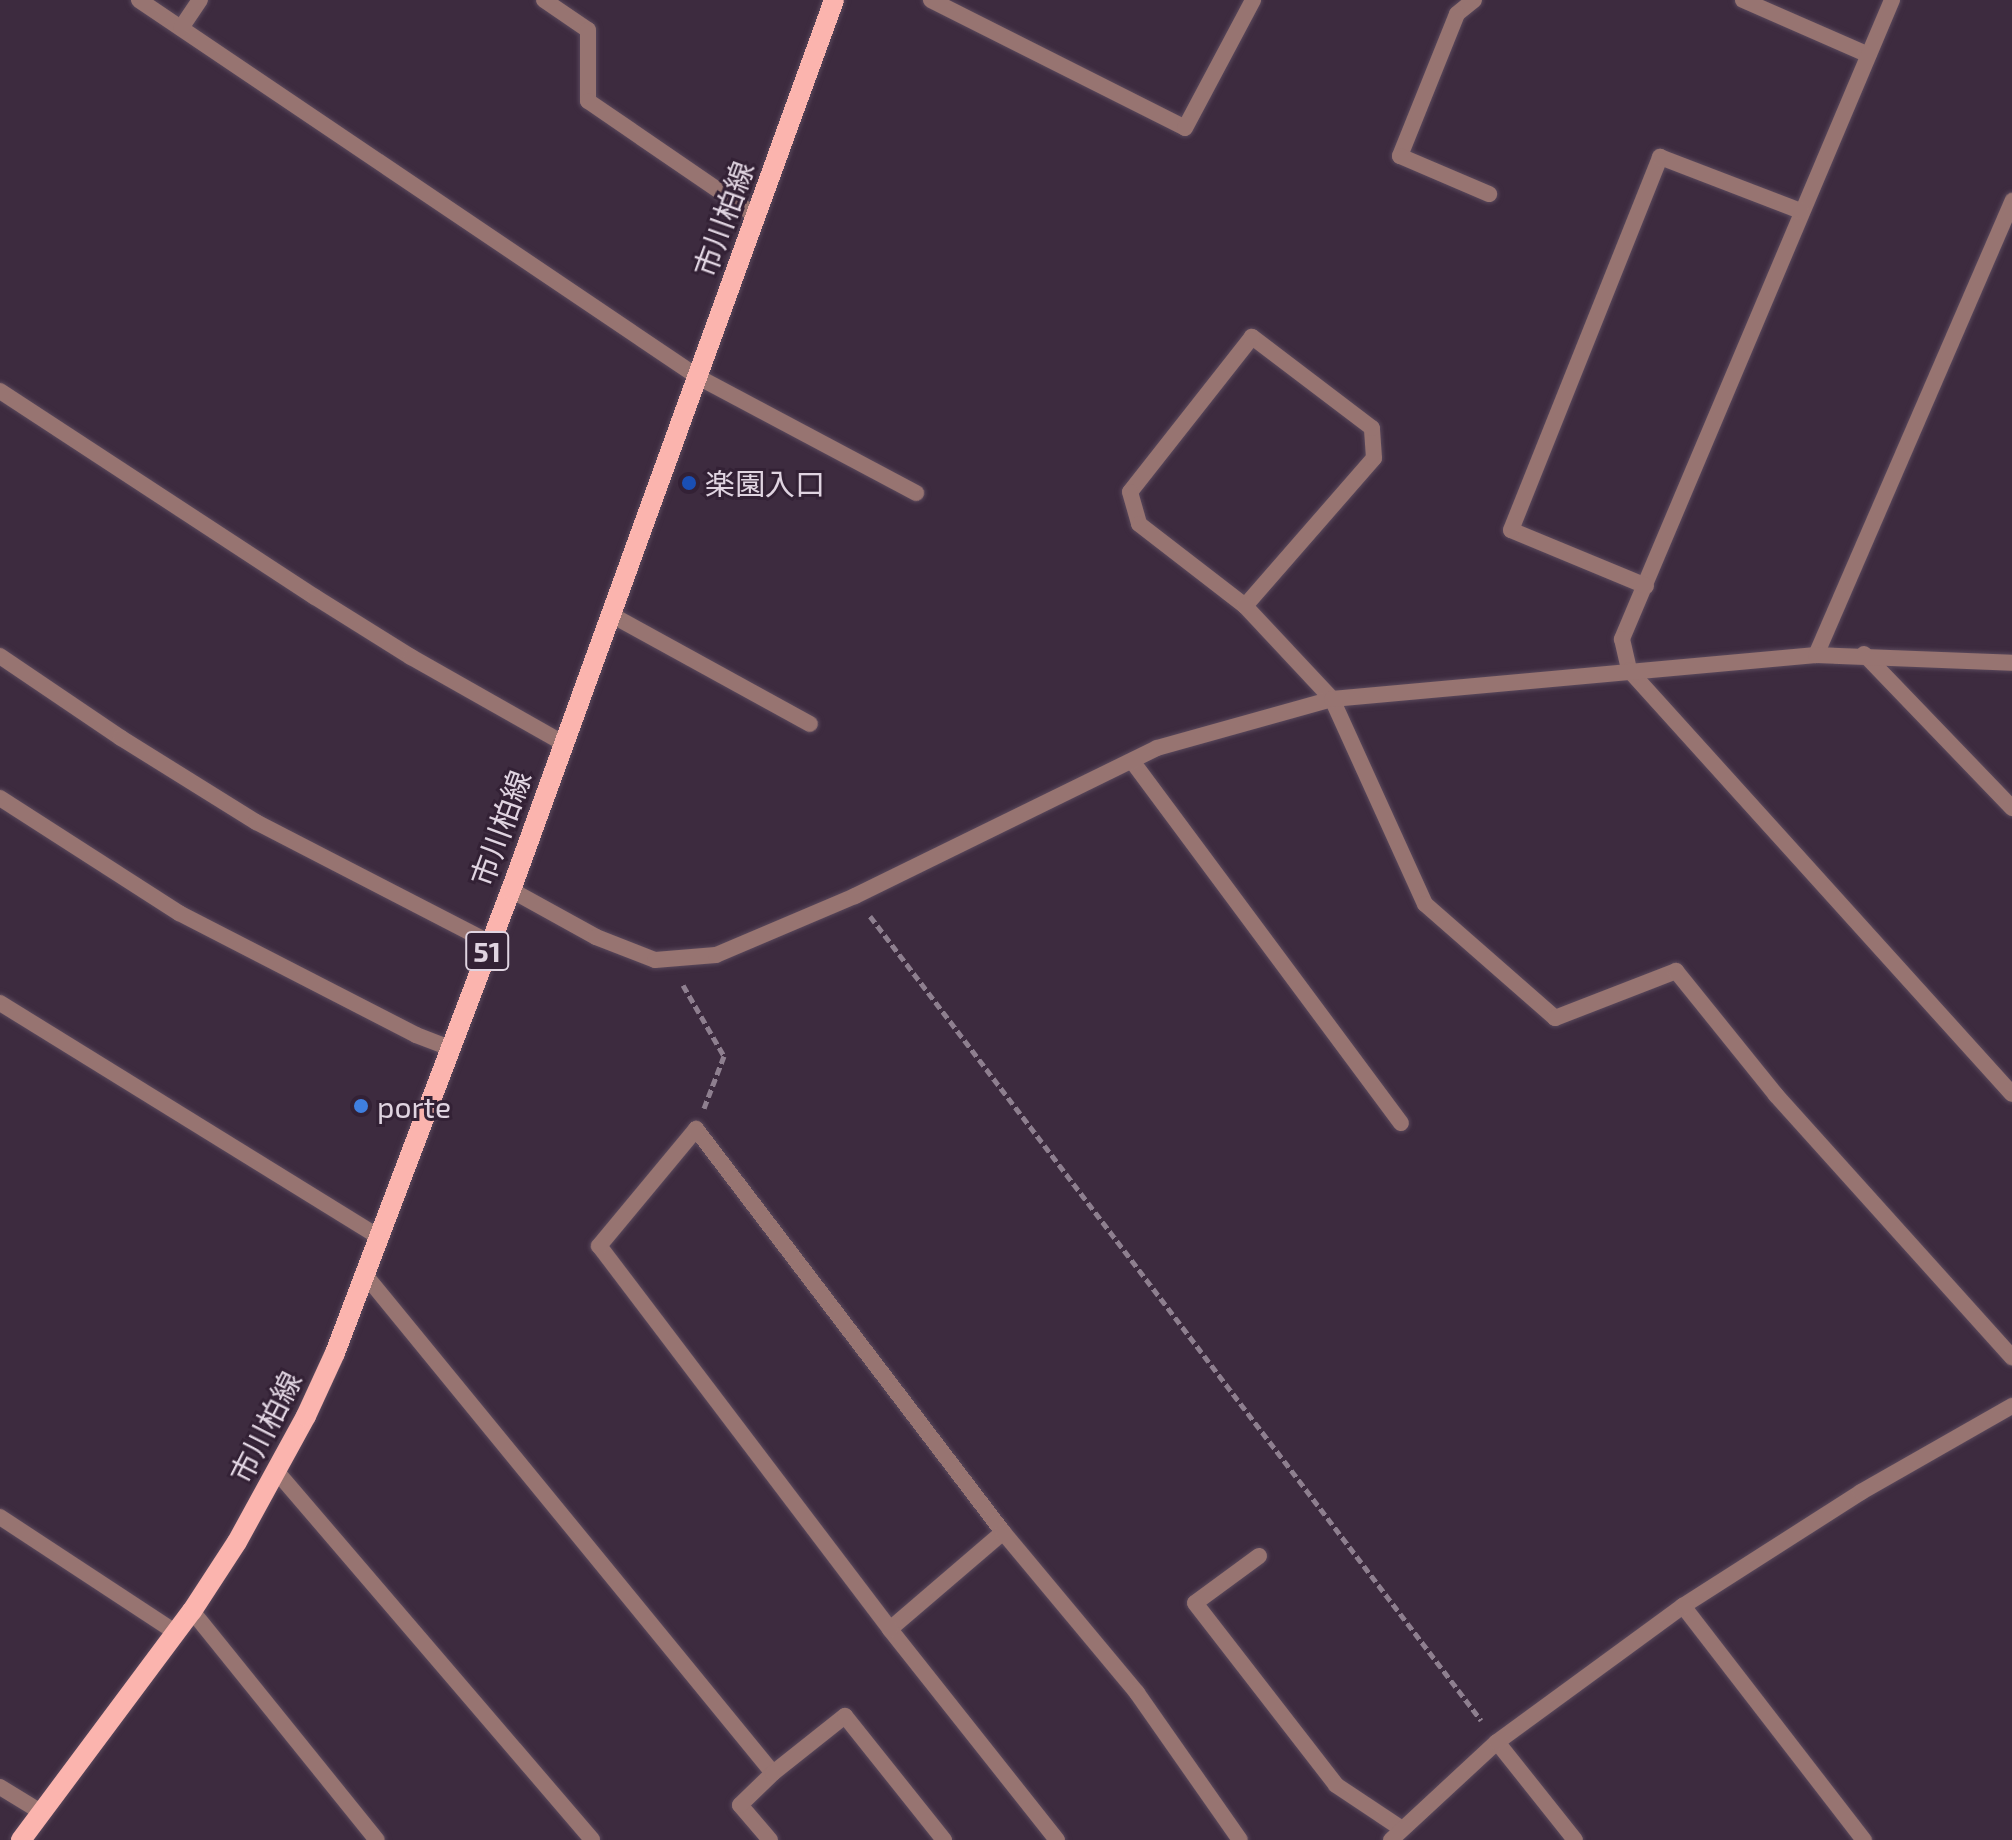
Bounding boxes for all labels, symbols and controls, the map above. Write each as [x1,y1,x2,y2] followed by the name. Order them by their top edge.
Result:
[686,156,760,282] street label: 市川柏線
[705,465,825,501] place label: 楽園入口
[680,474,698,492] marker: 楽園入口
[463,765,537,891] street label: 市川柏線
[465,927,509,975] road number: 51
[377,1088,451,1124] place label: porte
[352,1097,370,1115] marker: porte
[222,1365,308,1489] street label: 市川柏線

